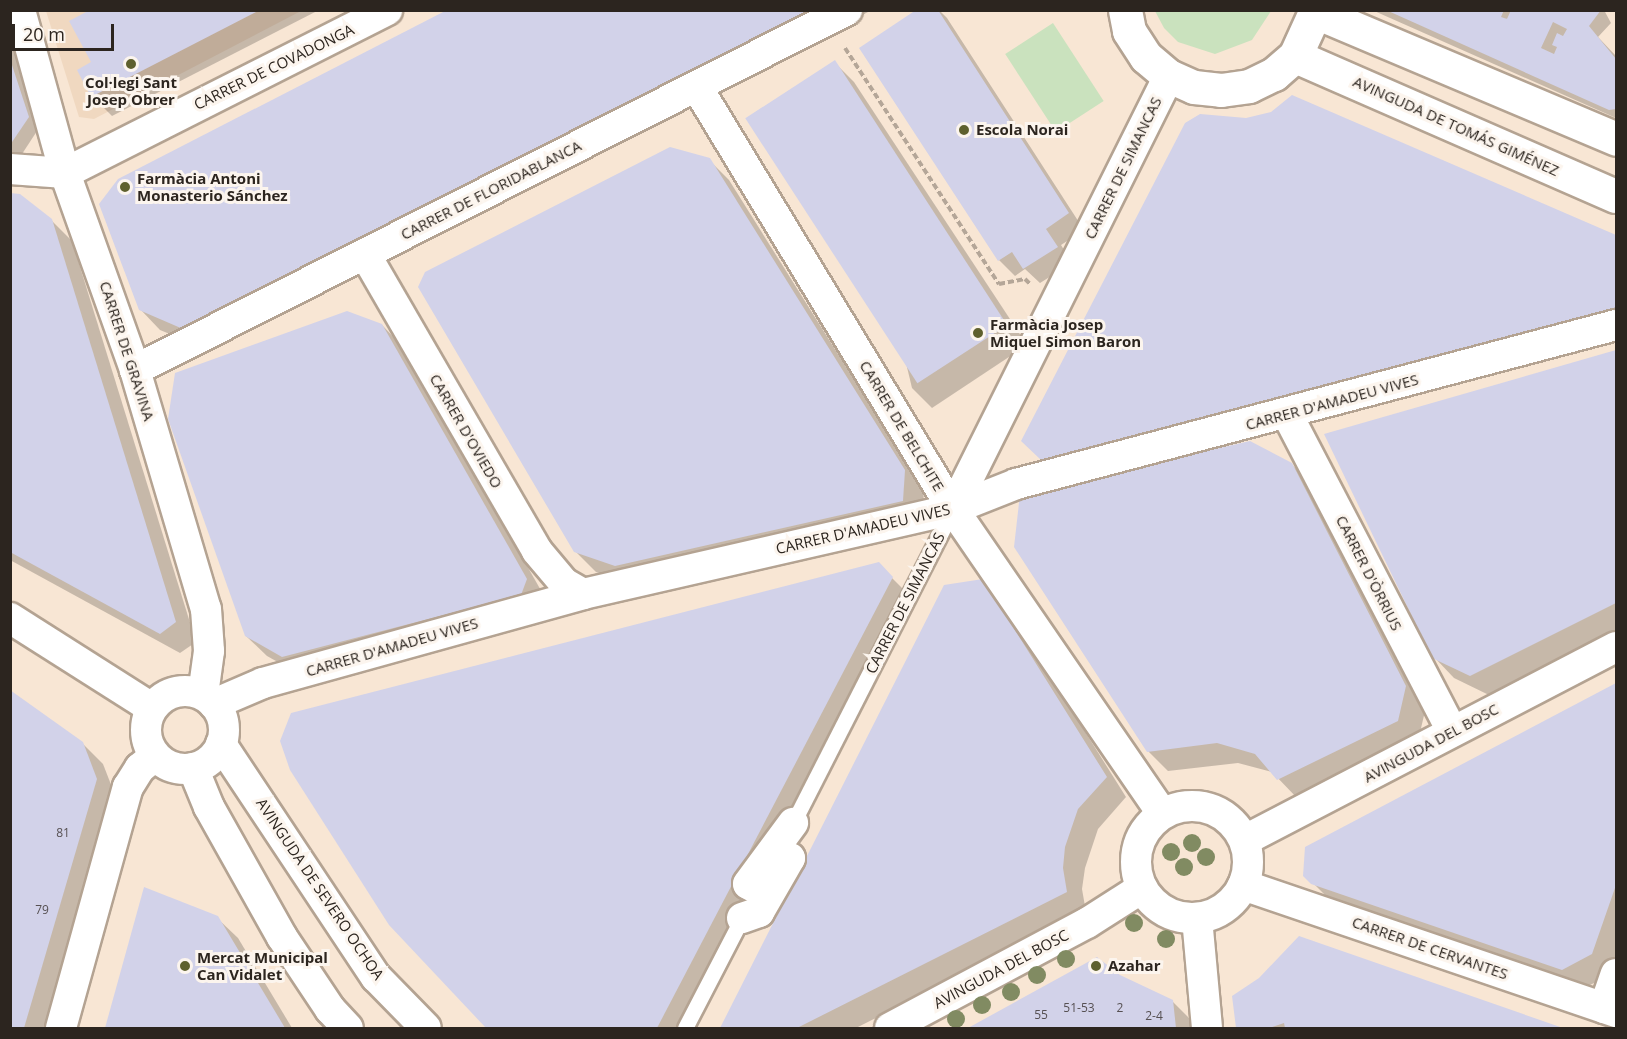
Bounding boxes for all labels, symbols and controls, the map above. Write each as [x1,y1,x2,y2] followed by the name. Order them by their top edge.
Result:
[15,12,117,50] scale bar
[191,20,357,114] street label: CARRER DE COVADONGA
[23,22,65,46] text: 20 m
[124,57,138,71] marker: Col·legi Sant Josep Obrer
[1350,72,1562,180] street label: AVINGUDA DE TOMÁS GIMÉNEZ
[85,73,177,108] place label: Col·legi Sant Josep Obrer
[1081,94,1165,242] street label: CARRER DE SIMANCAS
[976,121,1068,139] place label: Escola Norai
[957,123,971,137] marker: Escola Norai
[398,137,584,243] street label: CARRER DE FLORIDABLANCA
[137,169,288,204] place label: Farmàcia Antoni Monasterio Sánchez
[118,180,132,194] marker: Farmàcia Antoni Monasterio Sánchez
[96,279,158,423] street label: CARRER DE GRAVINA
[990,315,1141,350] place label: Farmàcia Josep Miquel Simon Baron
[971,326,985,340] marker: Farmàcia Josep Miquel Simon Baron
[856,357,948,495] street label: CARRER DE BELCHITE
[1244,370,1420,434] street label: CARRER D'AMADEU VIVES
[426,371,506,491] street label: CARRER D'OVIEDO
[774,500,952,558] street label: CARRER D'AMADEU VIVES
[1332,512,1406,634] street label: CARRER D'ÒRRIUS
[862,529,948,677] street label: CARRER DE SIMANCAS
[304,614,480,680] street label: CARRER D'AMADEU VIVES
[1361,700,1501,786] street label: AVINGUDA DEL BOSC
[252,795,388,983] street label: AVINGUDA DE SEVERO OCHOA
[56,826,70,840] house number: 81
[35,903,49,917] house number: 79
[1350,913,1510,983] street label: CARRER DE CERVANTES
[931,926,1071,1012] street label: AVINGUDA DEL BOSC
[197,948,328,983] place label: Mercat Municipal Can Vidalet
[1108,957,1160,975] place label: Azahar
[178,959,192,973] marker: Mercat Municipal Can Vidalet
[1089,959,1103,973] marker: Azahar
[1063,1001,1095,1015] house number: 51-53
[1117,1001,1123,1015] house number: 2
[1034,1008,1048,1022] house number: 55
[1145,1009,1163,1023] house number: 2-4

